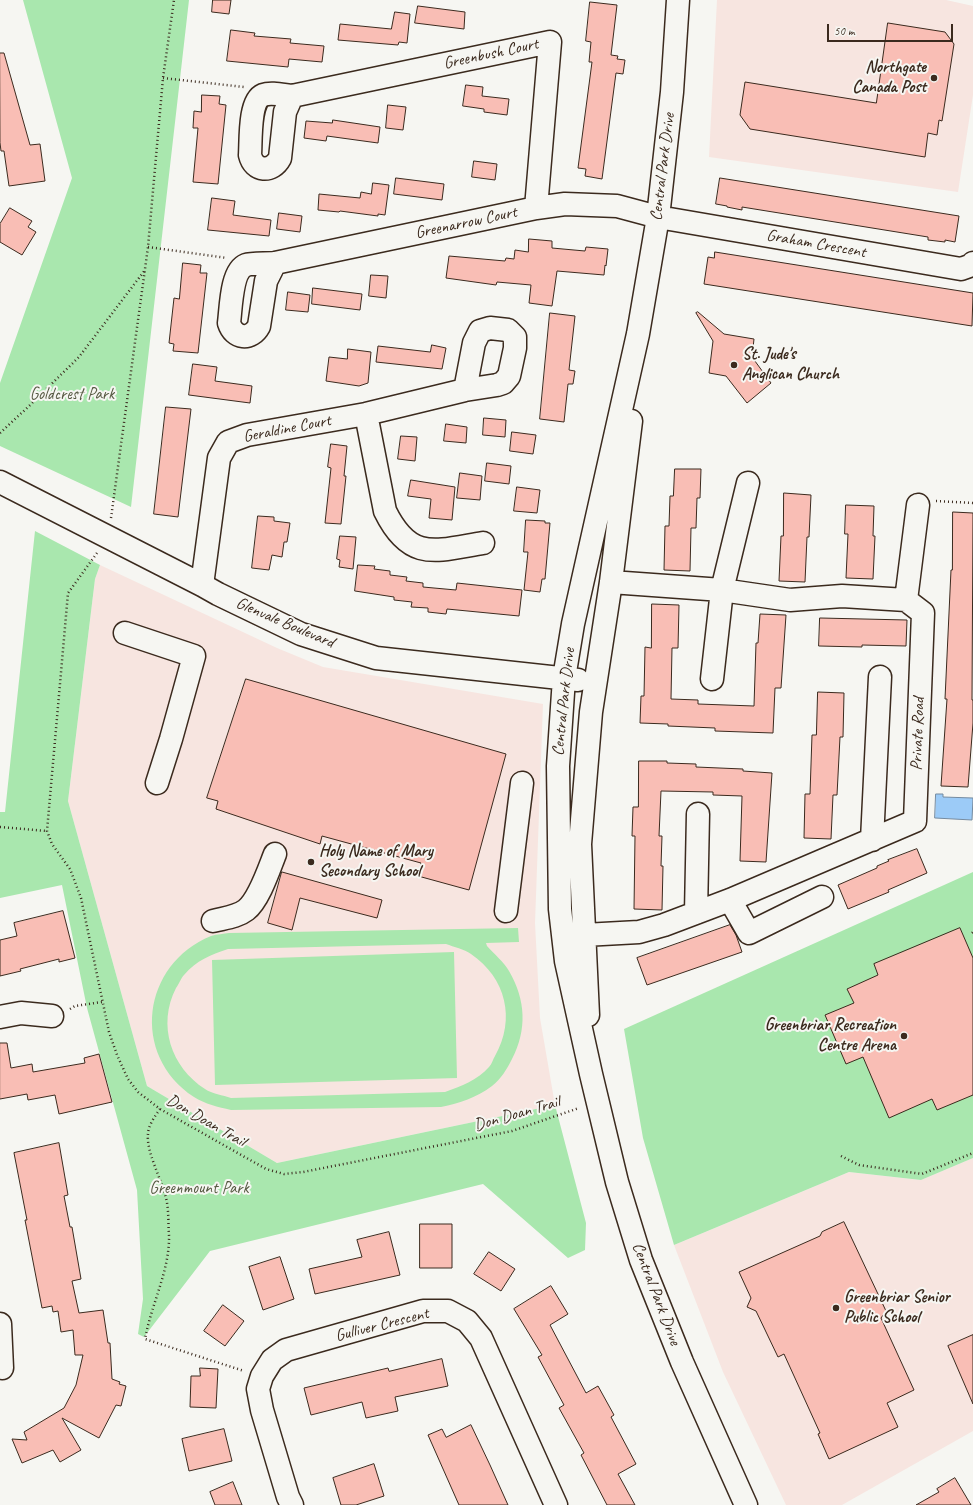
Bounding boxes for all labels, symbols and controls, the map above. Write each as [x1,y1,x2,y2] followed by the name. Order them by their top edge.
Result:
[829,16,955,42] scale bar
[834,23,854,39] text: 50 m
[442,34,540,74] street label: Greenbush Court
[852,58,926,98] place label: Northgate Canada Post
[929,73,939,83] marker: Northgate Canada Post
[646,112,680,222] street label: Central Park Drive
[413,202,519,244] street label: Greenarrow Court
[765,225,867,263] street label: Graham Crescent
[742,345,839,385] place label: St. Jude's Anglican Church
[729,360,739,370] marker: St. Jude's Anglican Church
[30,385,114,405] park label: Goldcrest Park
[241,411,333,447] street label: Geraldine Court
[233,593,337,653] street label: Glenvale Boulevard
[548,647,580,757] street label: Central Park Drive
[907,697,929,771] street label: Private Road
[319,842,433,882] place label: Holy Name of Mary Secondary School
[306,857,316,867] marker: Holy Name of Mary Secondary School
[765,1016,896,1056] place label: Greenbriar Recreation Centre Arena
[899,1031,909,1041] marker: Greenbriar Recreation Centre Arena
[163,1090,249,1152] street label: Don Doan Trail
[472,1092,562,1136] street label: Don Doan Trail
[149,1179,249,1199] park label: Greenmount Park
[627,1240,685,1348] street label: Central Park Drive
[844,1288,950,1328] place label: Greenbriar Senior Public School
[831,1303,841,1313] marker: Greenbriar Senior Public School
[333,1304,431,1346] street label: Gulliver Crescent

